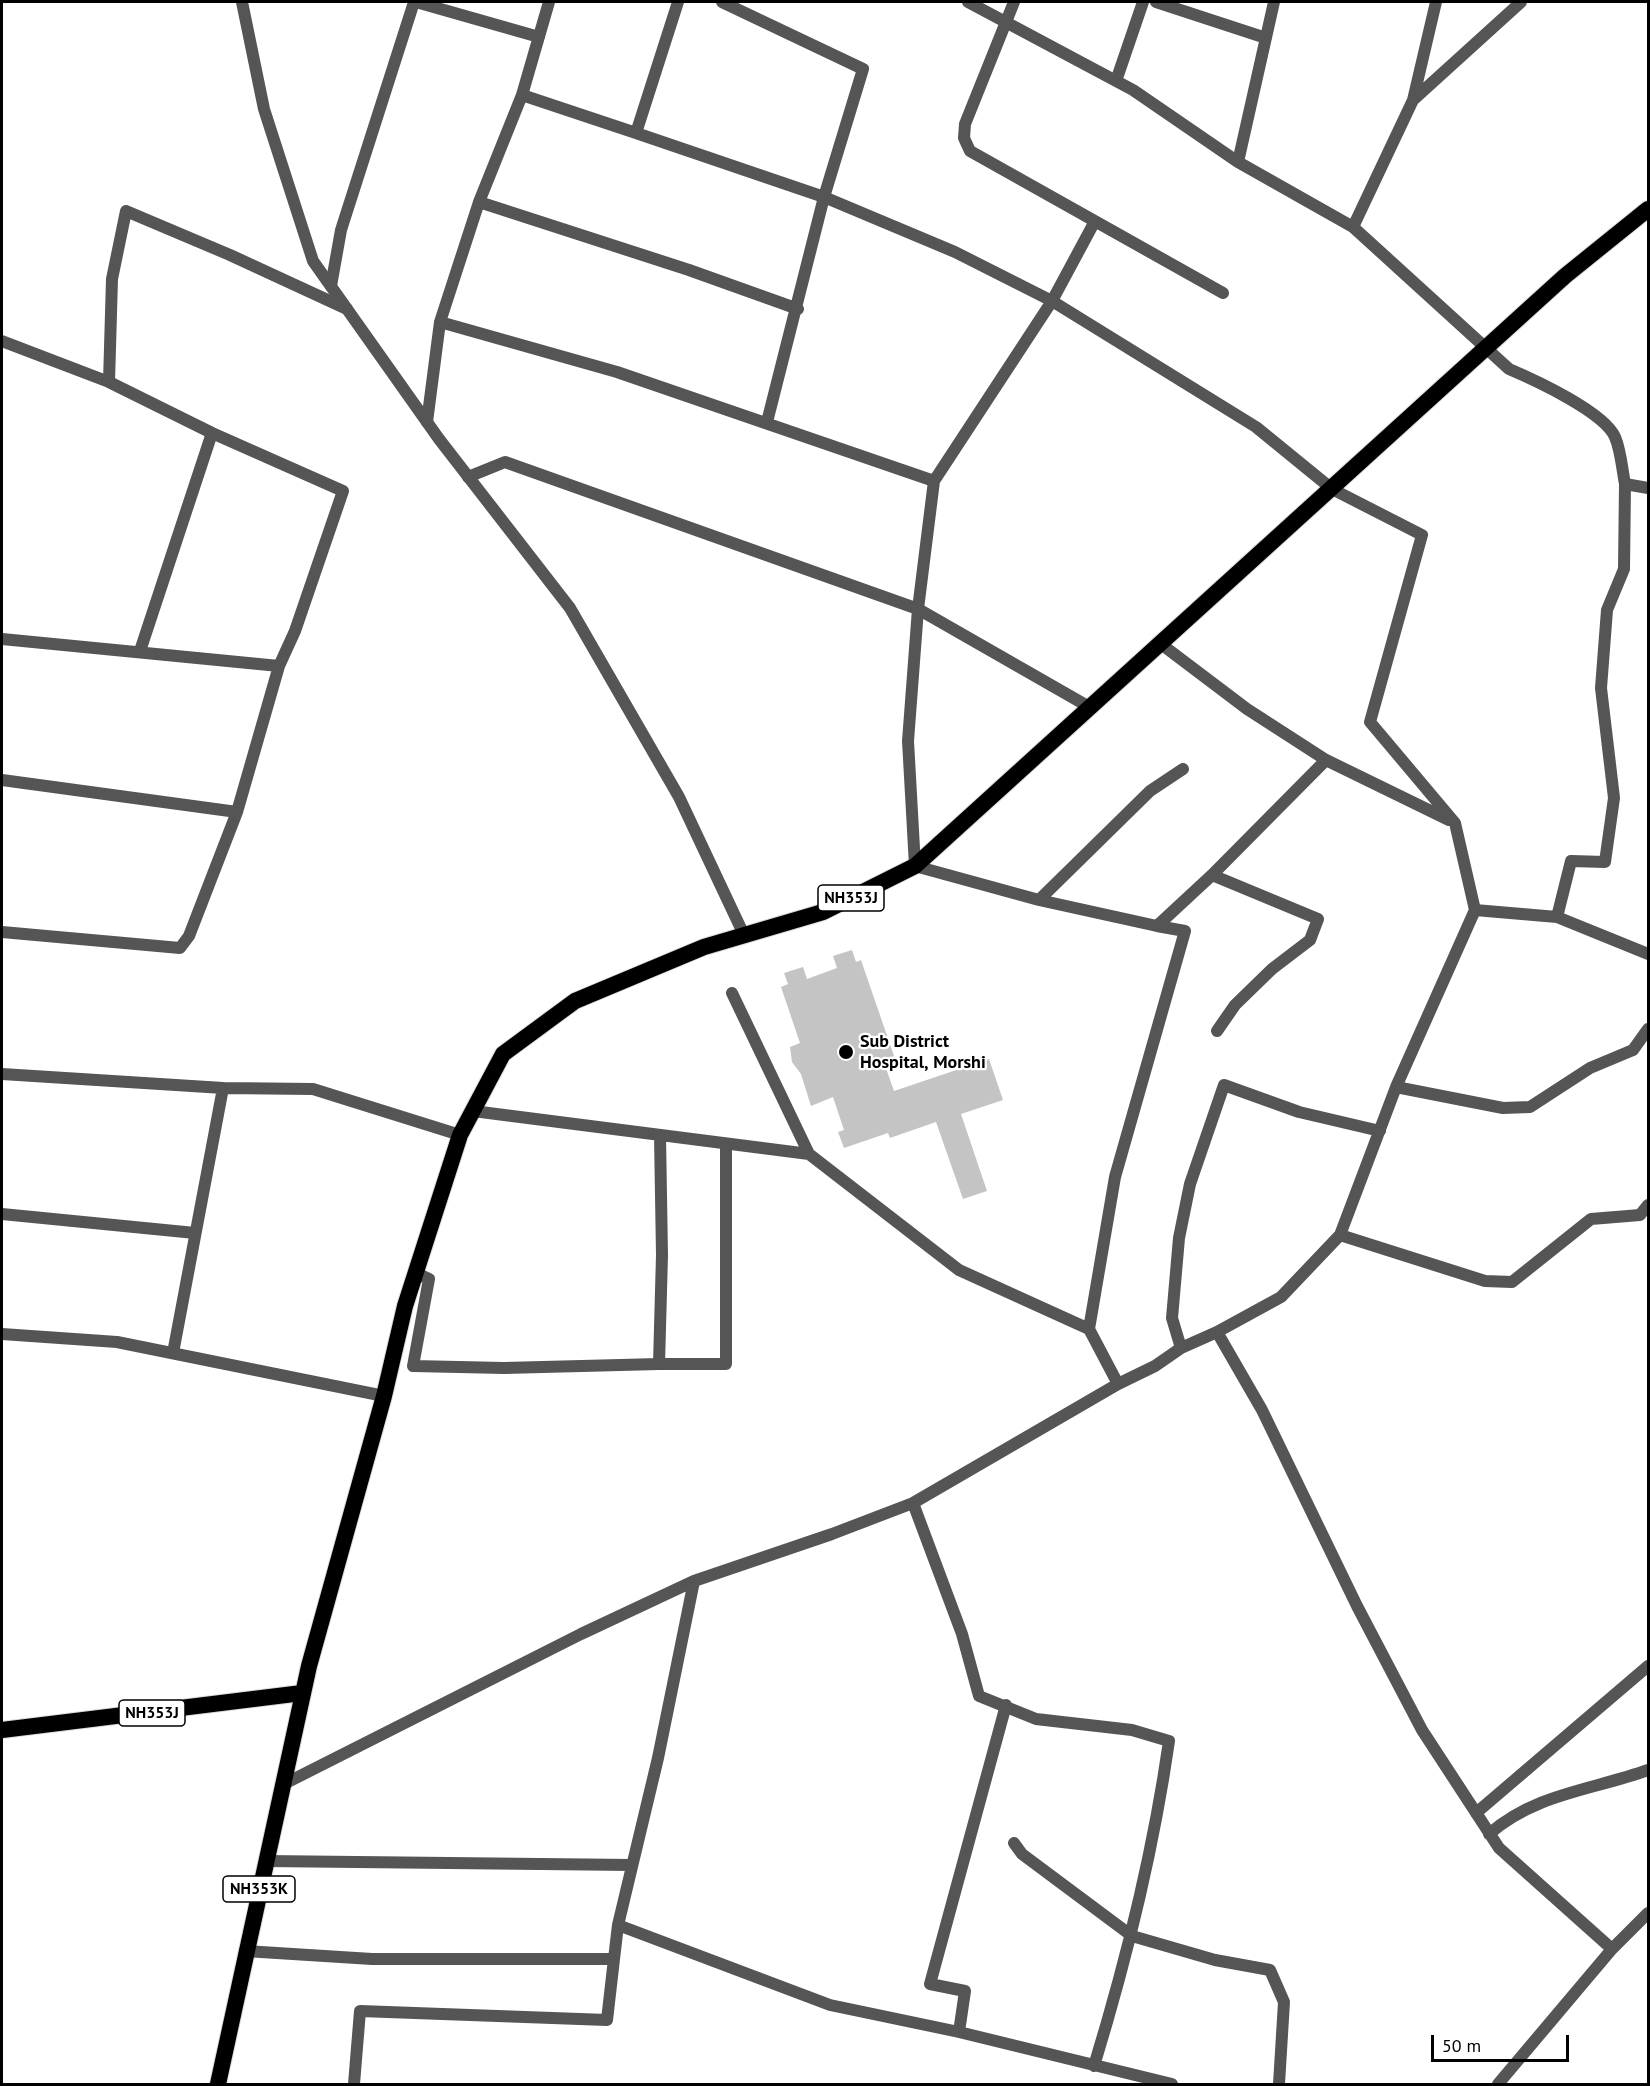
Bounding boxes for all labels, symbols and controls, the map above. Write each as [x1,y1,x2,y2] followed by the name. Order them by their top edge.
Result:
[818,885,884,911] road number: NH353J
[860,1031,986,1074] place label: Sub District Hospital, Morshi
[837,1043,855,1061] marker: Sub District Hospital, Morshi
[119,1700,185,1726] road number: NH353J
[223,1876,295,1902] road number: NH353K
[1434,2023,1572,2061] scale bar
[1442,2034,1481,2057] text: 50 m

